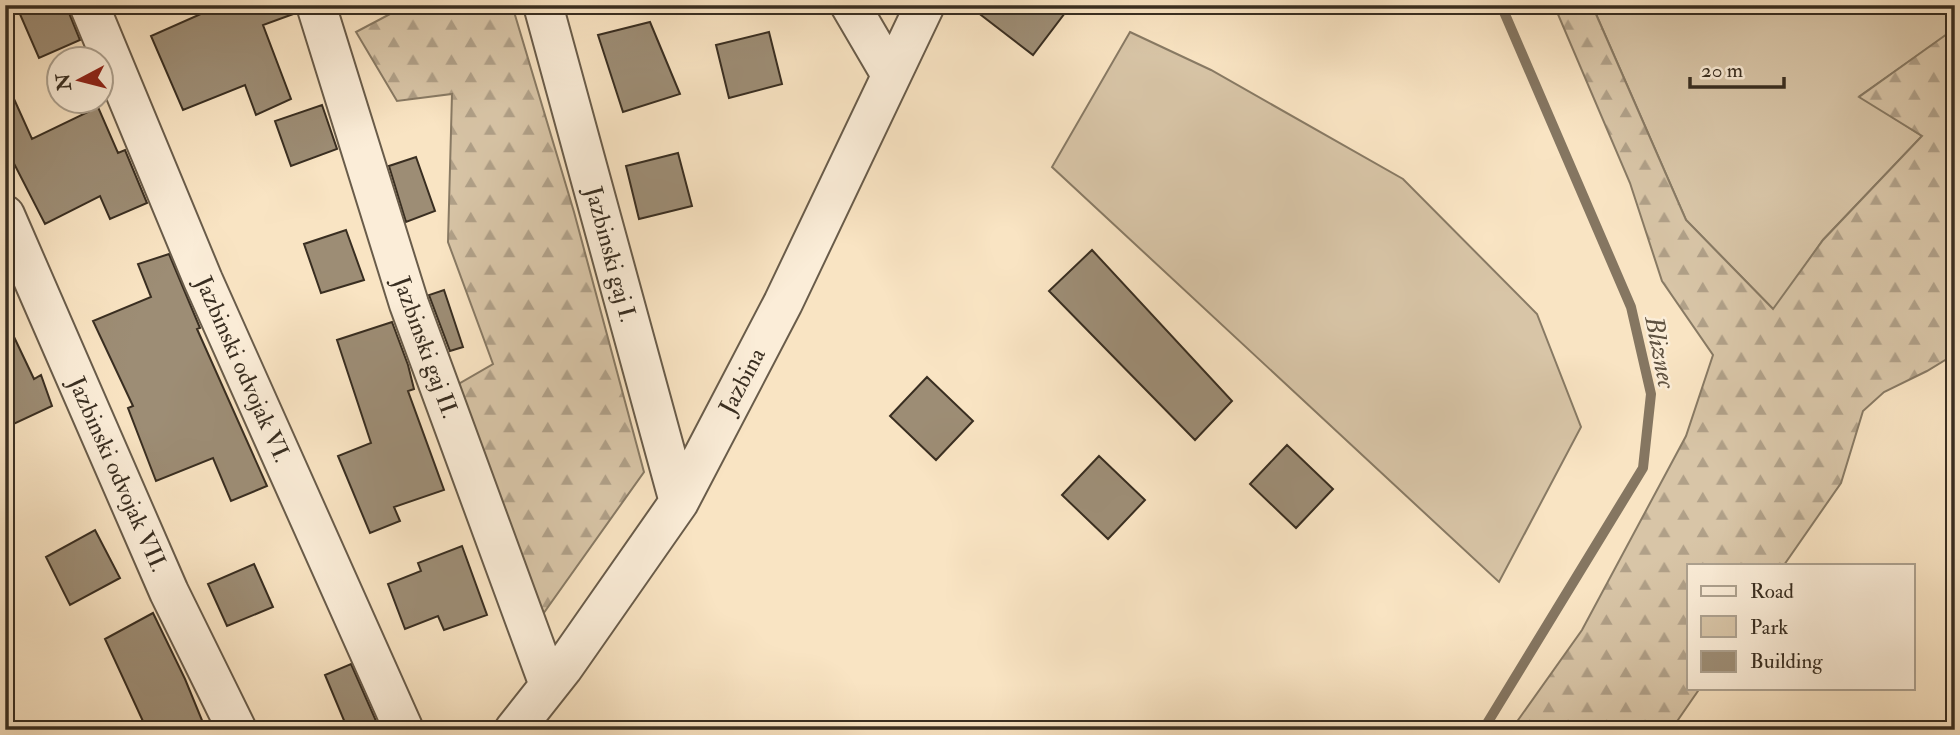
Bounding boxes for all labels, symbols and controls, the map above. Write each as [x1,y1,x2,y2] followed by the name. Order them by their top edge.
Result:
[46,46,116,116] north arrow
[1690,46,1785,90] scale bar
[1701,57,1743,84] text: 20 m
[51,71,77,93] text: N
[577,182,643,325] street label: Jazbinski gaj I.
[187,270,297,467] street label: Jazbinski odvojak VI.
[385,271,466,422] street label: Jazbinski gaj II.
[1637,311,1683,392] water label: Bliznec
[712,342,773,421] street label: Jazbina
[60,371,174,577] street label: Jazbinski odvojak VII.
[1687,564,1914,690] legend
[1750,578,1795,605] text: Road
[1750,614,1788,641] text: Park
[1750,648,1823,675] text: Building

